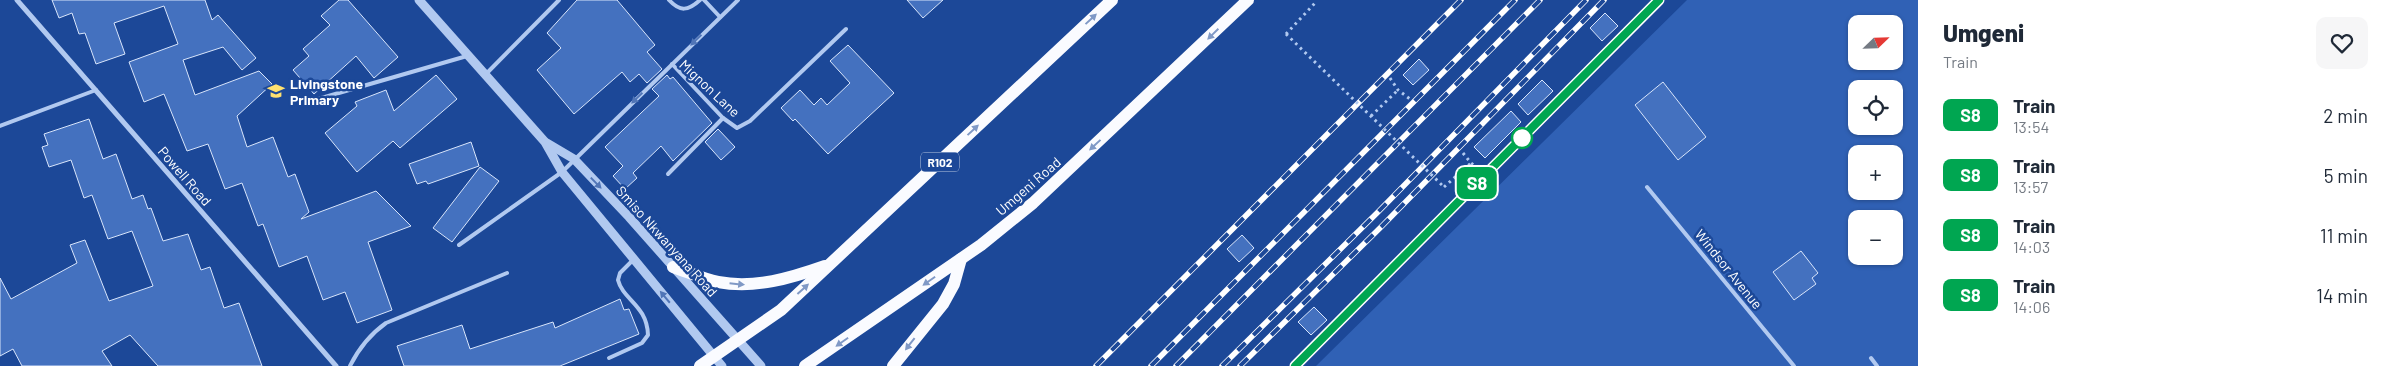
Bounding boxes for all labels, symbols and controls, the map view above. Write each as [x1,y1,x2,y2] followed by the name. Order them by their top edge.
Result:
[1085,13,1097,25] one-way arrow
[1848,15,1902,70] north arrow
[1848,15,1903,265] map controls
[2316,17,2368,69] button: heart
[1943,18,2024,47] text: Umgeni
[1208,28,1220,40] one-way arrow
[690,34,702,46] one-way arrow
[1943,52,1978,71] text: Train
[676,56,744,120] street label: Mignon Lane
[290,75,363,108] place label: Livingstone Primary
[1848,80,1903,135] button: locate
[266,81,286,101] school or university icon: Livingstone Primary
[631,92,643,104] one-way arrow
[2013,94,2055,117] text: Train
[1960,104,1981,126] text: S8
[2323,104,2368,127] text: 2 min
[2013,117,2049,136] text: 13:54
[967,124,979,136] one-way arrow
[1511,127,1533,149] unlabelled marker
[1090,139,1102,151] one-way arrow
[155,143,215,209] street label: Powell Road
[1848,145,1903,200] button: +
[921,152,959,172] road number: R102
[992,153,1064,219] street label: Umgeni Road
[2013,154,2055,177] text: Train
[1960,164,1981,186] text: S8
[2324,164,2368,187] text: 5 min
[1454,167,1500,199] line badge: S8
[1467,172,1487,194] text: S8
[590,177,602,189] one-way arrow
[2013,177,2048,196] text: 13:57
[613,182,721,300] street label: Smiso Nkwanyana Road
[1848,210,1903,265] button: −
[2013,214,2055,237] text: Train
[1960,224,1981,246] text: S8
[2320,224,2368,247] text: 11 min
[1692,226,1766,312] street label: Windsor Avenue
[2013,237,2050,256] text: 14:03
[2013,274,2055,297] text: Train
[922,276,936,286] one-way arrow
[729,280,745,288] one-way arrow
[797,283,809,295] one-way arrow
[1960,284,1981,306] text: S8
[2316,284,2368,307] text: 14 min
[660,290,671,303] one-way arrow
[2013,297,2050,316] text: 14:06
[835,337,849,347] one-way arrow
[905,338,915,351] one-way arrow

